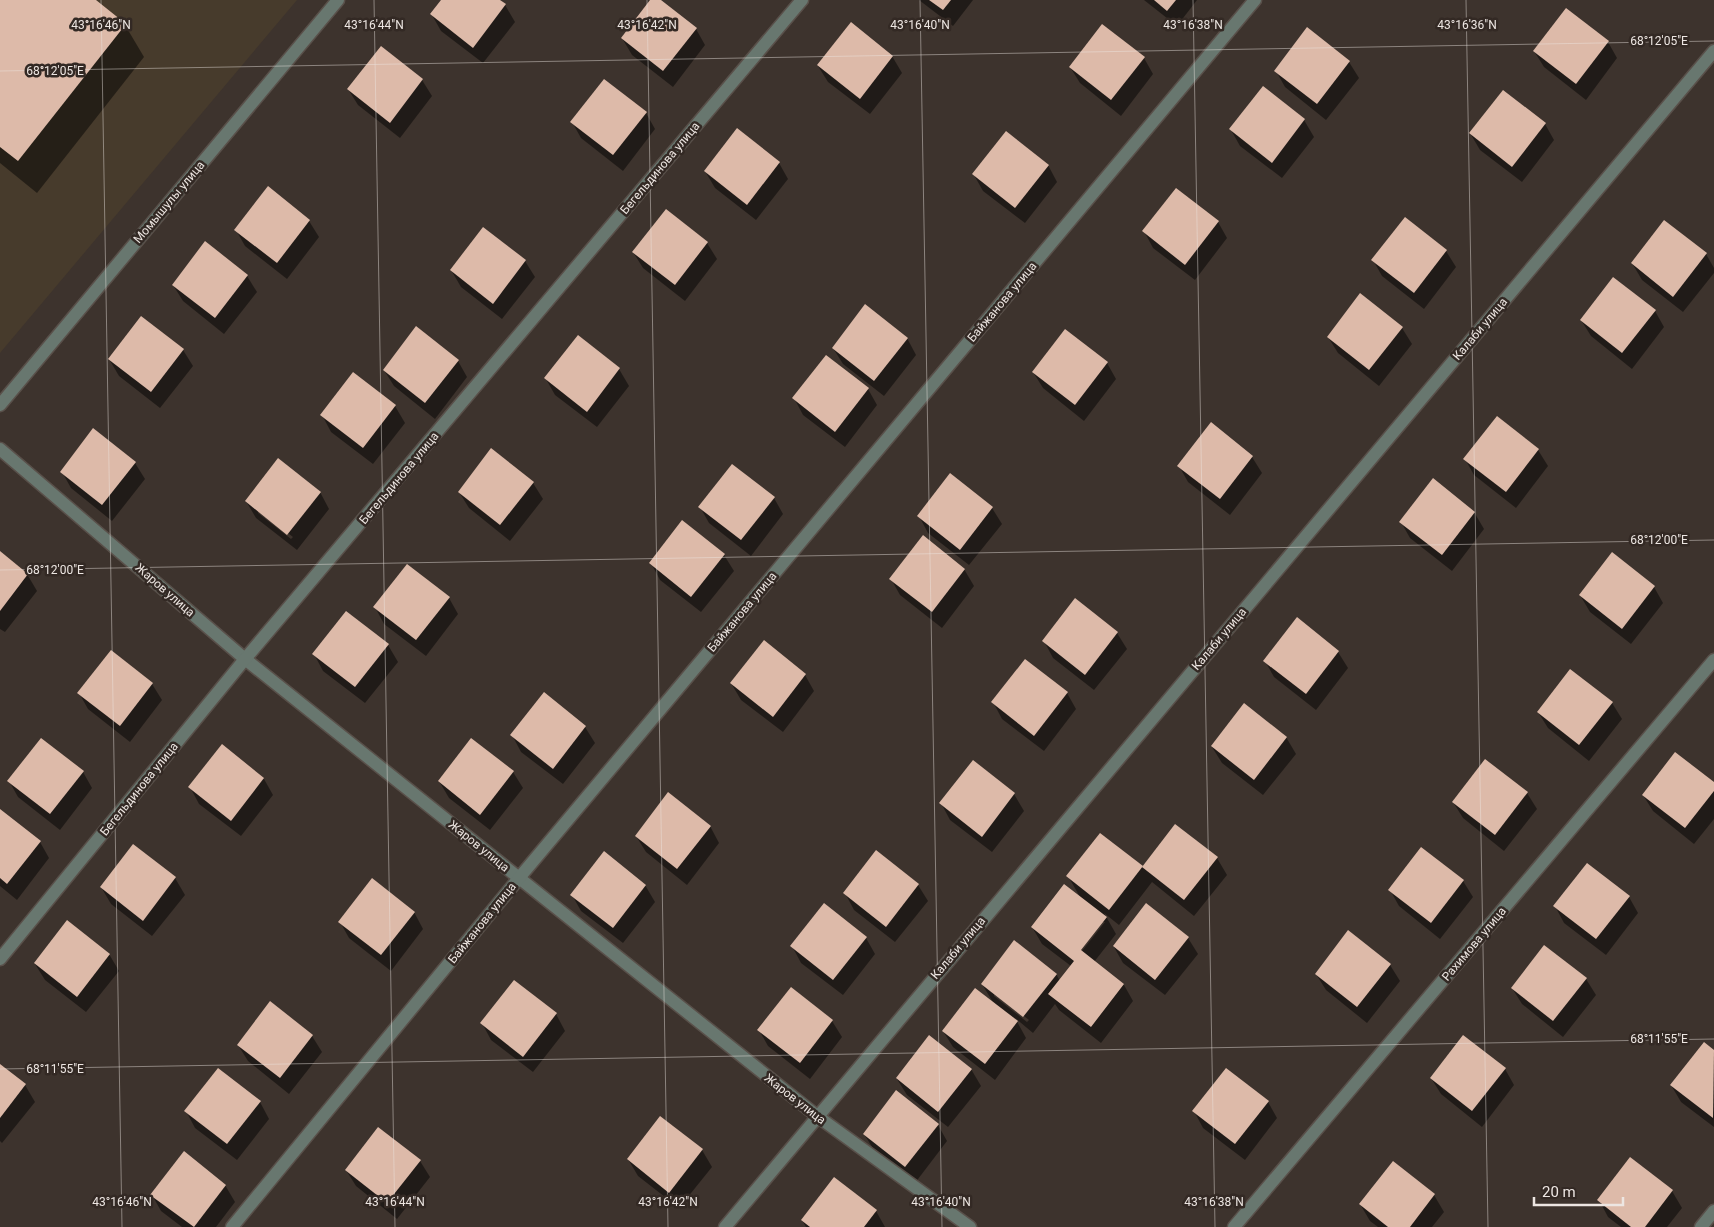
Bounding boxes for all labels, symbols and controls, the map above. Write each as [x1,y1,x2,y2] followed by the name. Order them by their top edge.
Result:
[71,18,131,32] text: 43°16'46"N
[344,18,404,32] text: 43°16'44"N
[617,18,677,32] text: 43°16'42"N
[890,18,950,32] text: 43°16'40"N
[1163,18,1223,32] text: 43°16'38"N
[1437,18,1497,32] text: 43°16'36"N
[1630,34,1688,48] text: 68°12'05"E
[26,64,84,78] text: 68°12'05"E
[617,119,703,217] street label: Бегельдинова улица
[131,158,207,246] street label: Момышулы улица
[965,259,1039,345] street label: Байжанова улица
[1450,295,1510,363] street label: Калаби улица
[356,429,442,527] street label: Бегельдинова улица
[1630,533,1688,547] text: 68°12'00"E
[133,561,197,619] street label: Жаров улица
[26,563,84,577] text: 68°12'00"E
[705,569,779,655] street label: Байжанова улица
[1189,605,1249,673] street label: Калаби улица
[97,740,181,838] street label: Бегельдинова улица
[446,817,512,875] street label: Жаров улица
[445,880,519,966] street label: Байжанова улица
[1439,904,1509,984] street label: Рахимова улица
[928,914,988,982] street label: Калаби улица
[1630,1032,1688,1046] text: 68°11'55"E
[26,1062,84,1076] text: 68°11'55"E
[762,1071,828,1127] street label: Жаров улица
[1534,1174,1623,1206] scale bar
[1542,1183,1576,1201] text: 20 m
[92,1195,152,1209] text: 43°16'46"N
[365,1195,425,1209] text: 43°16'44"N
[638,1195,698,1209] text: 43°16'42"N
[911,1195,971,1209] text: 43°16'40"N
[1184,1195,1244,1209] text: 43°16'38"N

